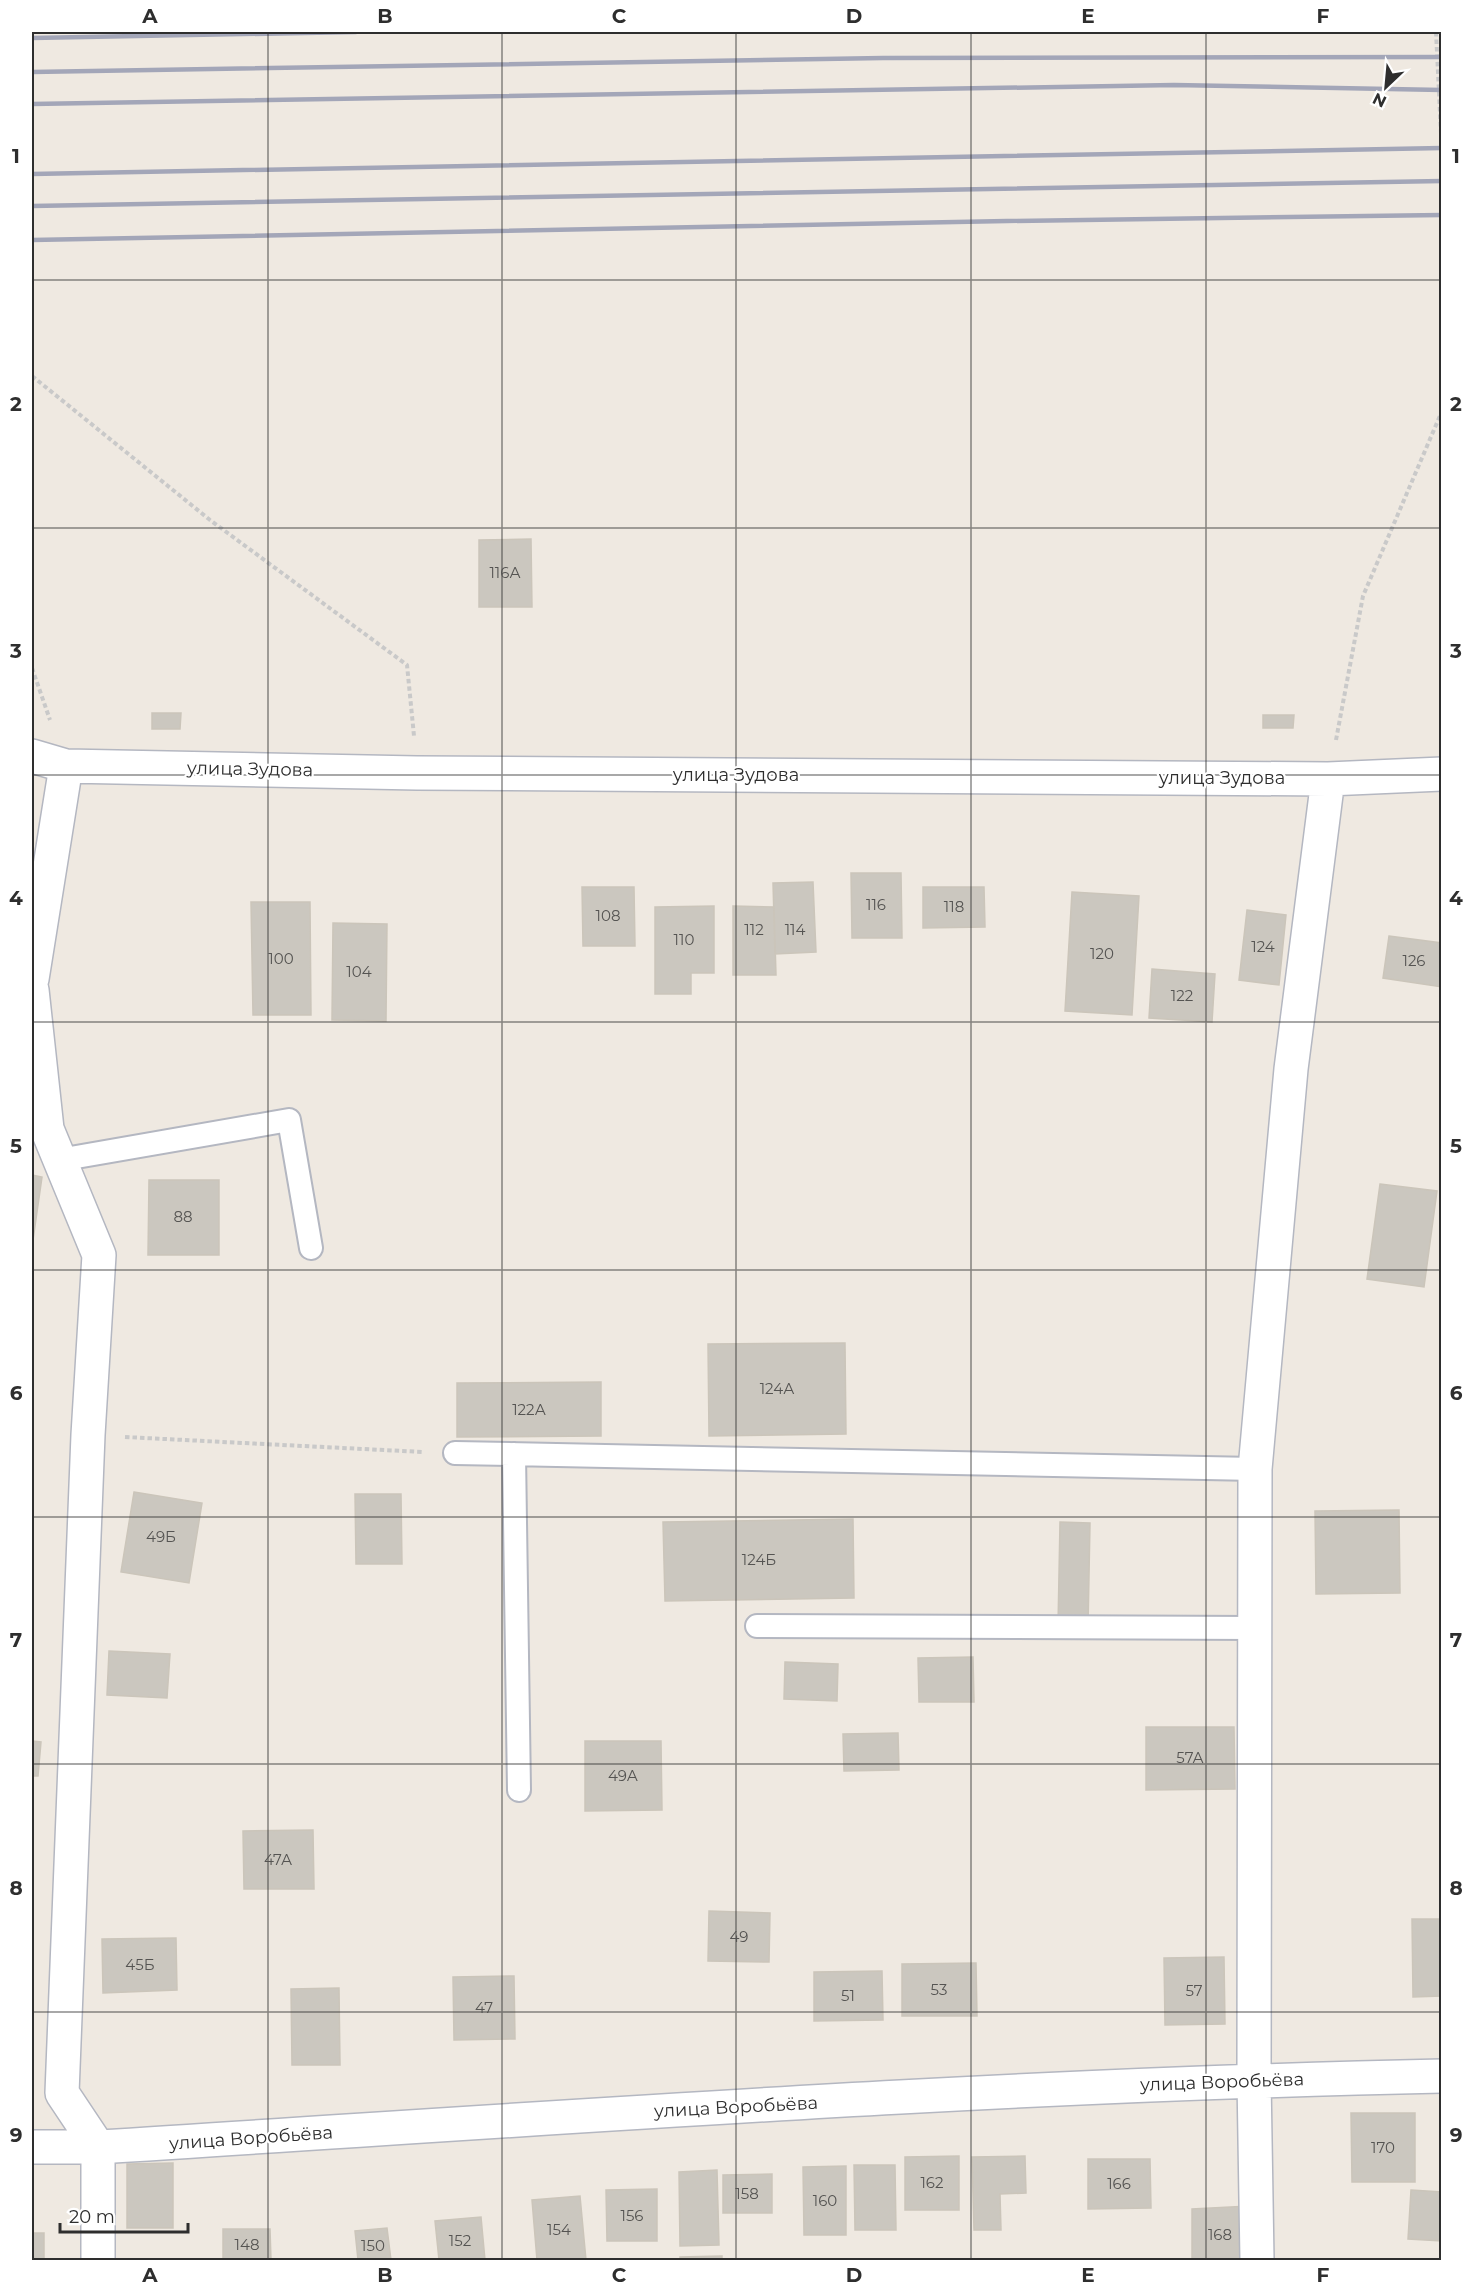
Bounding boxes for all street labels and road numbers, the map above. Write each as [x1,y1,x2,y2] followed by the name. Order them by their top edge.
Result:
[186,757,313,781] street label: улица Зудова
[672,764,799,786] street label: улица Зудова
[1158,767,1285,789] street label: улица Зудова
[1139,2068,1304,2096] street label: улица Воробьёва
[652,2092,819,2122] street label: улица Воробьёва
[167,2121,334,2155] street label: улица Воробьёва

